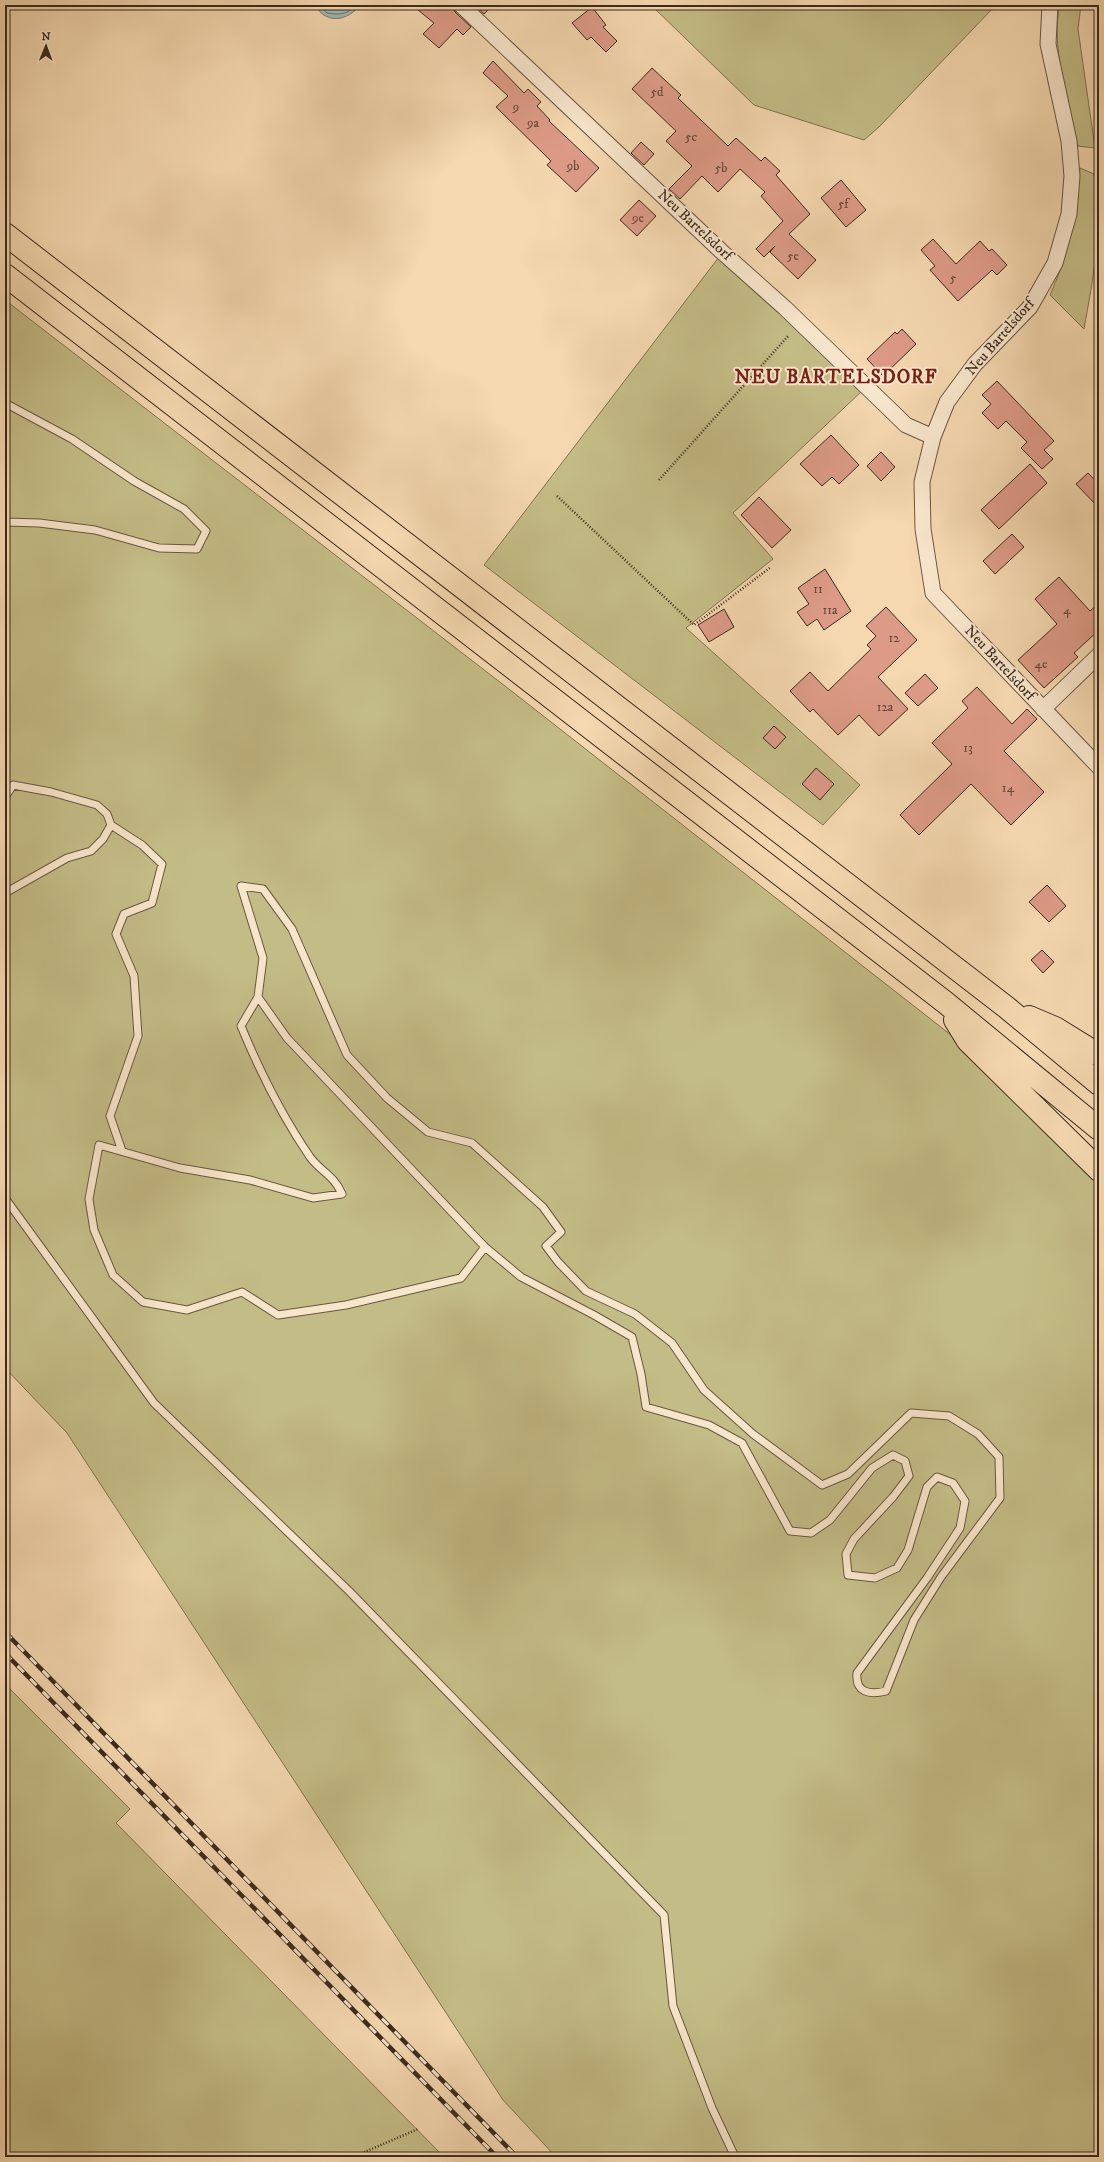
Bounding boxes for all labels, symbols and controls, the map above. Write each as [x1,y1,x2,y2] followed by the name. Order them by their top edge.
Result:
[26,26,66,66] north arrow
[42,30,51,44] text: N
[651,84,664,100] house number: 5d
[512,99,519,115] house number: 9
[526,115,539,131] house number: 9a
[685,129,697,145] house number: 5c
[566,158,579,174] house number: 9b
[715,160,727,176] house number: 5b
[654,185,738,266] street label: Neu Bartelsdorf
[838,196,850,212] house number: 5f
[631,210,644,226] house number: 9e
[787,248,799,264] house number: 5e
[950,270,957,286] house number: 5
[961,293,1040,379] street label: Neu Bartelsdorf
[735,366,937,389] district label: NEU BARTELSDORF
[813,581,823,597] house number: 11
[822,602,838,618] house number: 11a
[1063,602,1071,618] house number: 4
[960,622,1041,706] street label: Neu Bartelsdorf
[888,630,900,646] house number: 12
[1035,656,1047,672] house number: 4e
[877,699,894,715] house number: 12a
[963,740,973,756] house number: 13
[1002,780,1015,796] house number: 14

